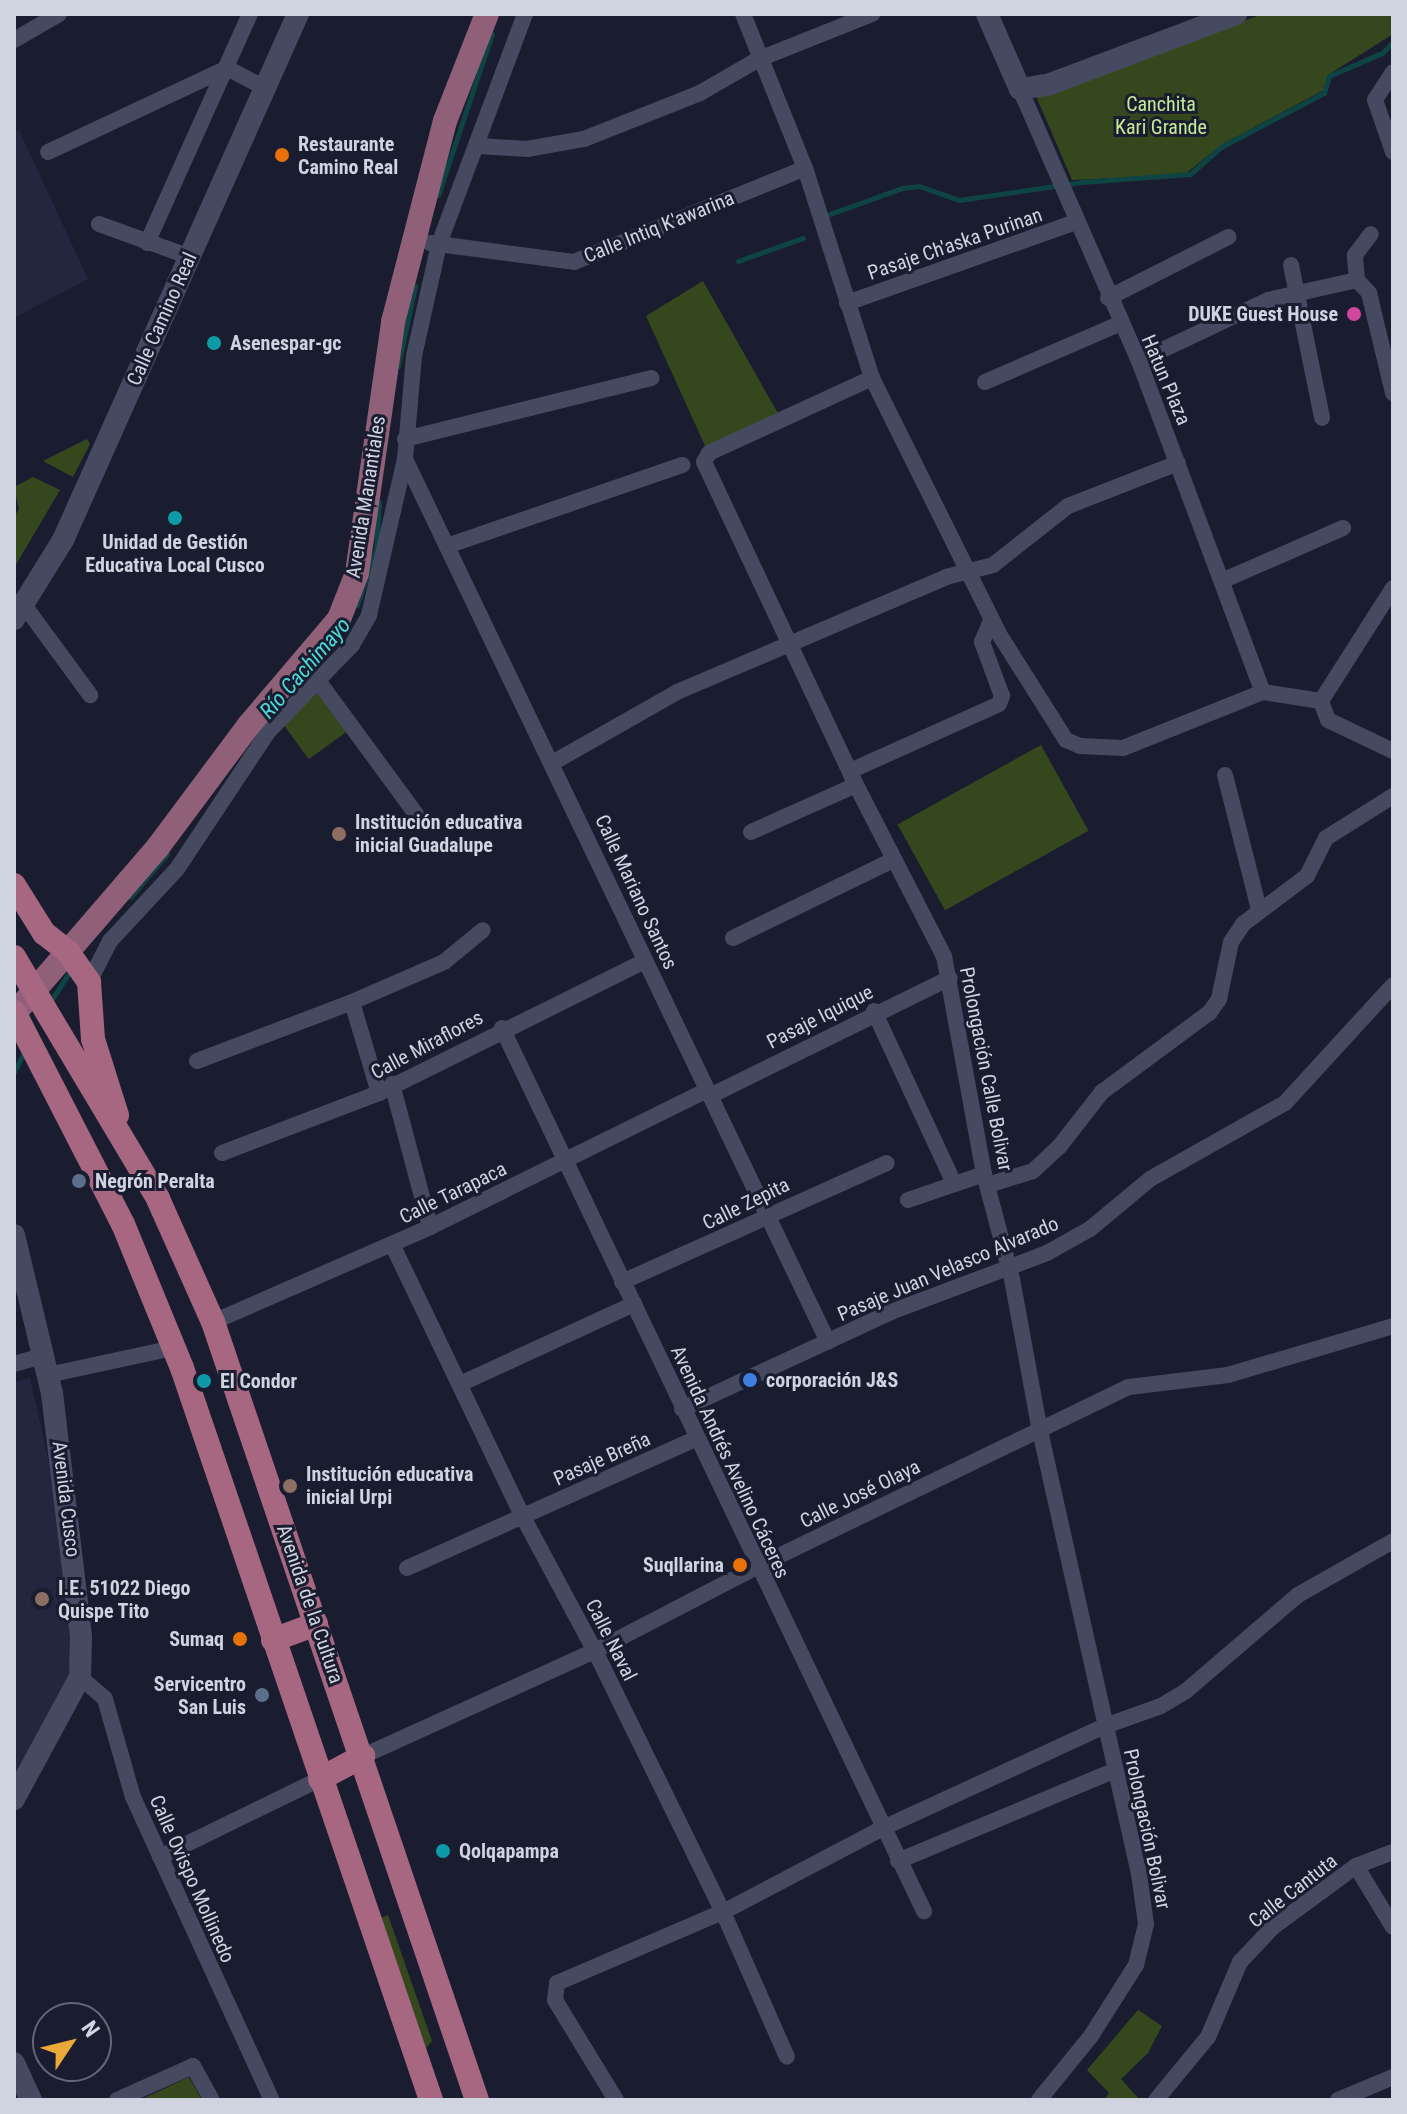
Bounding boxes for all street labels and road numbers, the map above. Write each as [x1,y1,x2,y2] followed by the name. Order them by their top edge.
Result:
[580,186,738,268] street label: Calle Intiq K'awarina
[865,203,1045,285] street label: Pasaje Ch'aska Purinan
[122,249,202,389] street label: Calle Camino Real
[1136,331,1196,429] street label: Hatun Plaza
[341,414,391,580] street label: Avenida Manantiales
[590,811,682,973] street label: Calle Mariano Santos
[954,965,1018,1173] street label: Prolongación Calle Bolivar
[763,980,877,1054] street label: Pasaje Iquique
[367,1005,487,1085] street label: Calle Miraflores
[395,1157,511,1229] street label: Calle Tarapaca
[699,1173,793,1235] street label: Calle Zepita
[834,1212,1062,1326] street label: Pasaje Juan Velasco Alvarado
[666,1342,794,1582] street label: Avenida Andrés Avelino Cáceres
[550,1427,654,1491] street label: Pasaje Breña
[47,1440,85,1558] street label: Avenida Cusco
[796,1455,924,1533] street label: Calle José Olaya
[272,1521,348,1687] street label: Avenida de la Cultura
[580,1595,642,1685] street label: Calle Naval
[1118,1747,1176,1911] street label: Prolongación Bolivar
[144,1792,240,1966] street label: Calle Ovispo Mollinedo
[1244,1849,1342,1933] street label: Calle Cantuta

